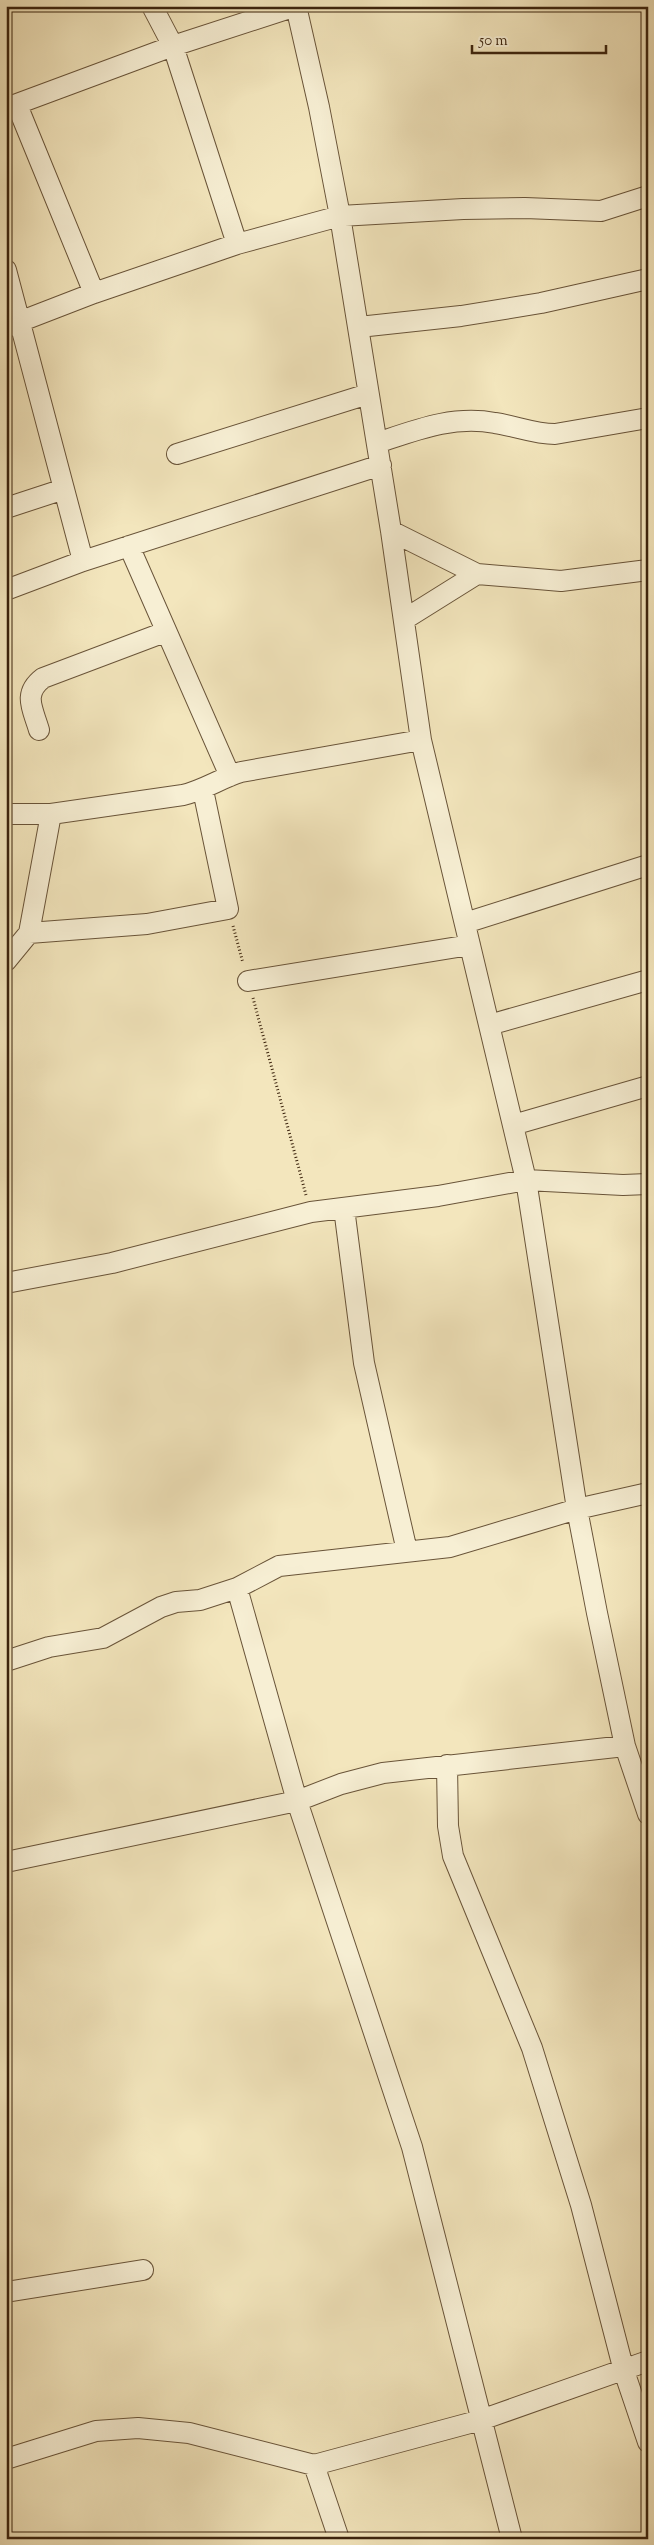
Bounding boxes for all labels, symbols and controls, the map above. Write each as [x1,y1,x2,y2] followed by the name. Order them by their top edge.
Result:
[472,22,605,54] scale bar
[478,31,508,52] text: 50 m

